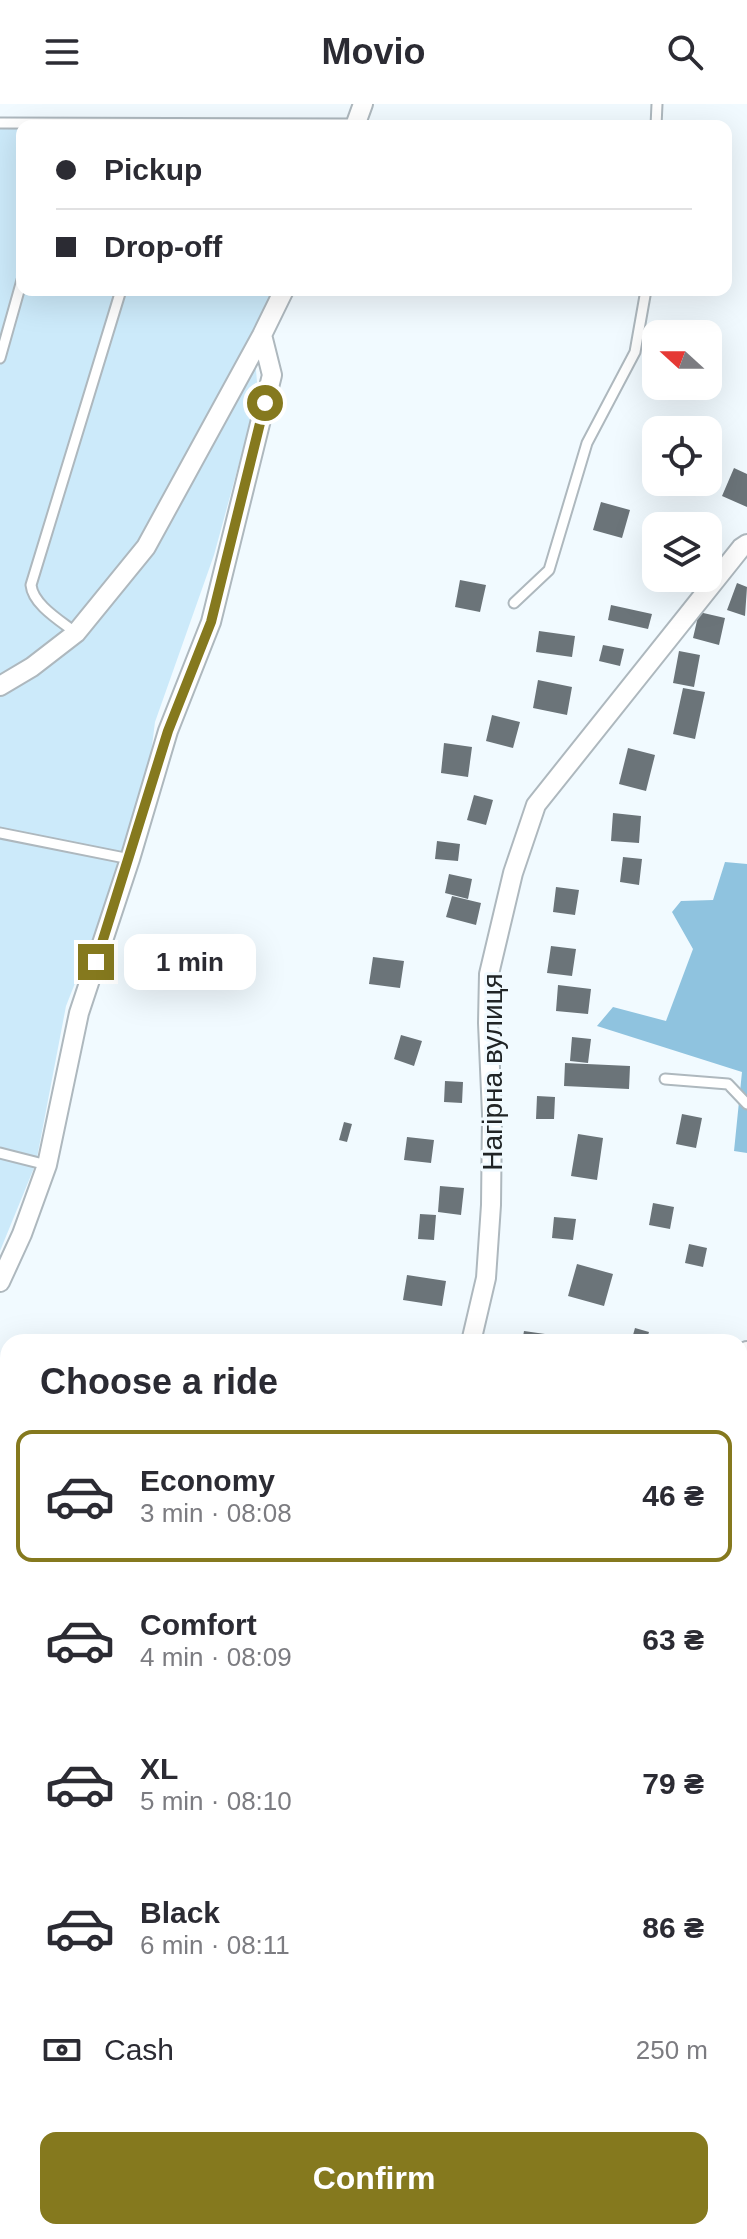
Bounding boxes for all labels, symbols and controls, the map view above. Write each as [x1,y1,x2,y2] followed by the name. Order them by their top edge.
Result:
[40,30,84,74] icon: menu
[663,30,707,74] icon: search
[322,31,426,72] text: Movio
[104,153,202,186] text: Pickup
[104,230,222,263] text: Drop-off
[642,320,722,400] north arrow
[642,320,722,592] map controls
[247,385,283,421] route start
[642,416,722,496] button: locate
[642,512,722,592] button: layers
[124,934,256,990] callout: 1 min
[78,944,114,980] route end
[156,947,224,977] text: 1 min
[477,973,508,1171] street label: Нагірна вулиця
[40,1361,278,1402] text: Choose a ride
[44,1460,116,1532] icon: car
[140,1464,275,1497] text: Economy
[642,1479,704,1512] text: 46 ₴
[140,1498,292,1528] text: 3 min · 08:08
[44,1604,116,1676] icon: car
[140,1608,257,1641] text: Comfort
[642,1623,704,1656] text: 63 ₴
[140,1642,292,1672] text: 4 min · 08:09
[44,1748,116,1820] icon: car
[140,1752,178,1785] text: XL
[642,1767,704,1800] text: 79 ₴
[140,1786,292,1816] text: 5 min · 08:10
[44,1892,116,1964] icon: car
[140,1896,220,1929] text: Black
[642,1911,704,1944] text: 86 ₴
[140,1930,290,1960] text: 6 min · 08:11
[40,2028,84,2072] icon: cash
[104,2033,174,2066] text: Cash
[636,2035,708,2065] text: 250 m
[40,2132,708,2224] button: Confirm

